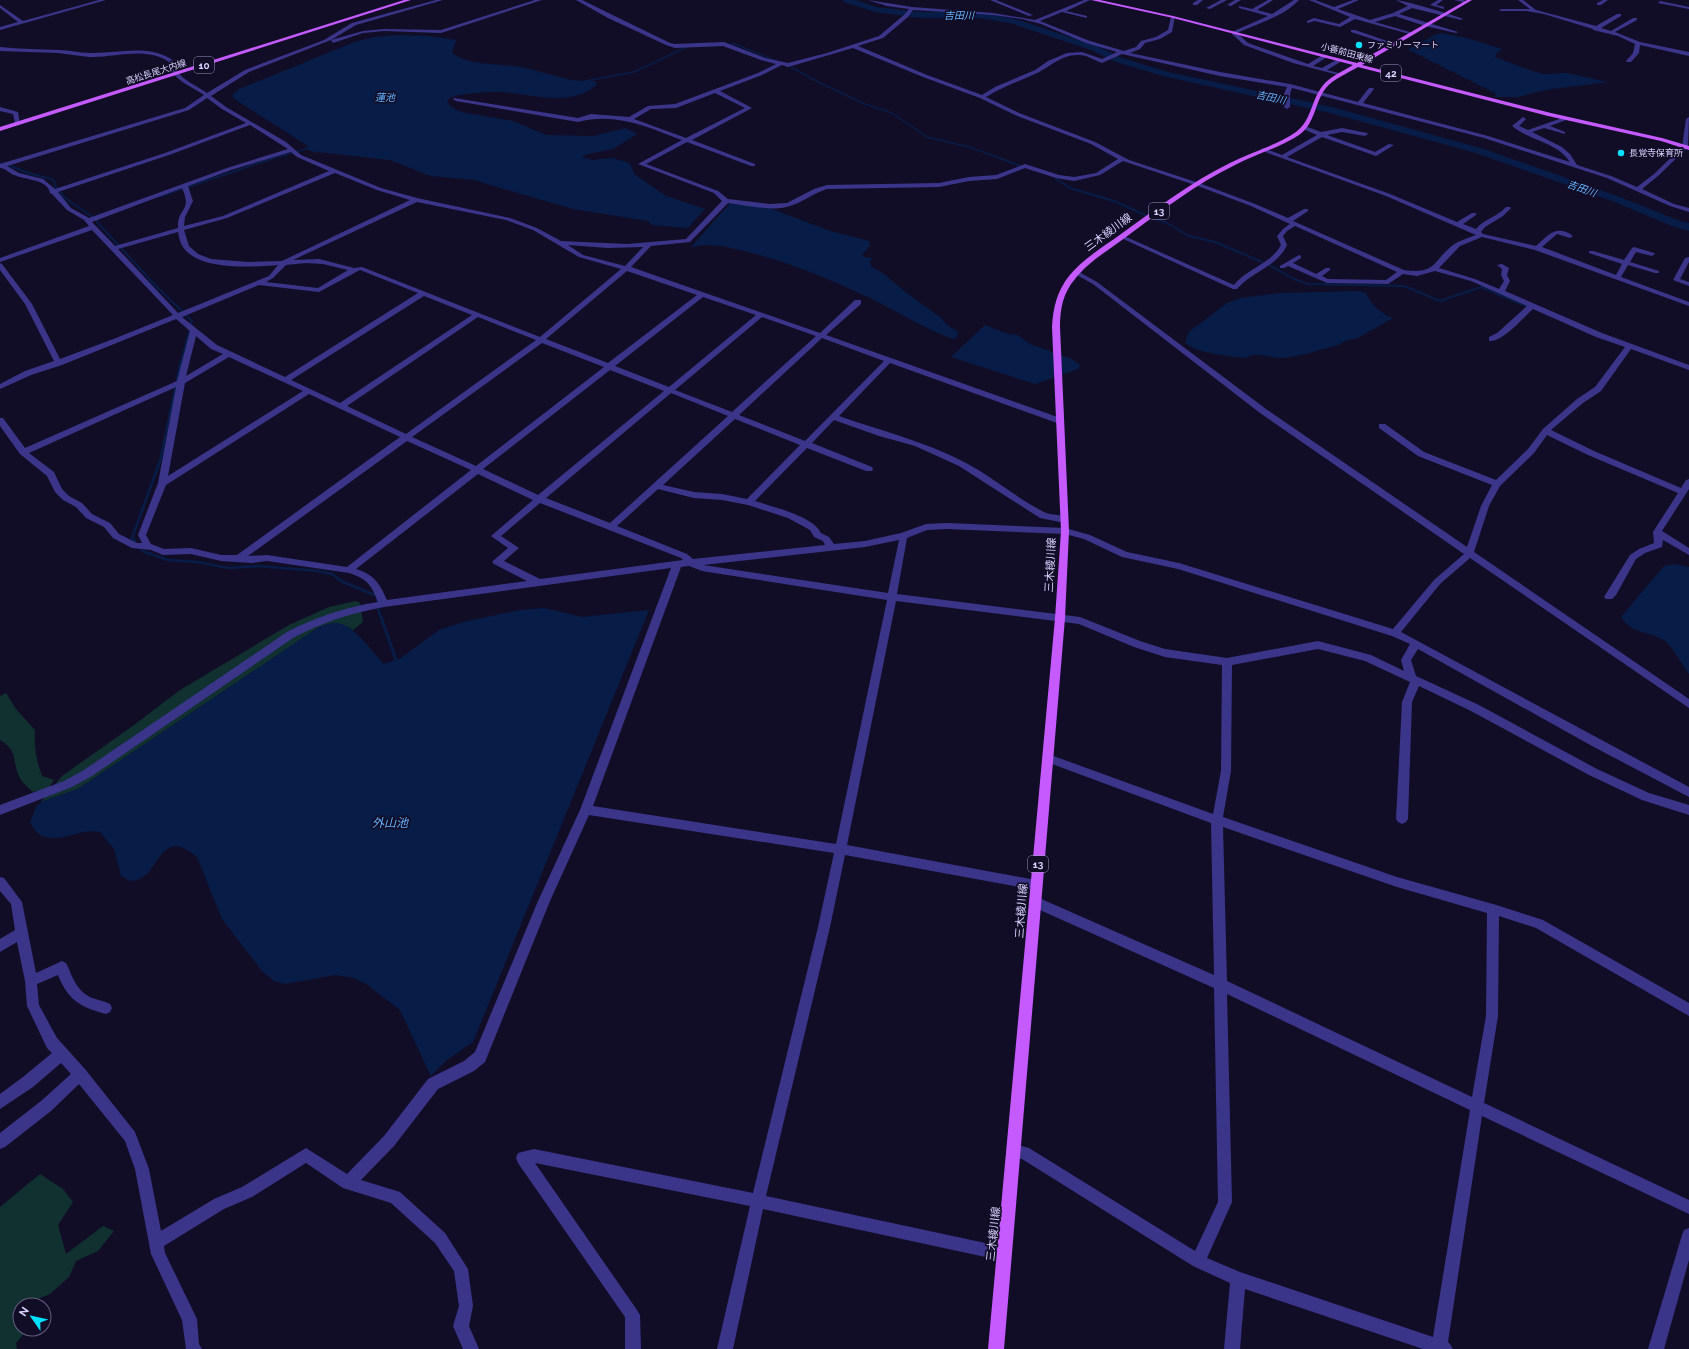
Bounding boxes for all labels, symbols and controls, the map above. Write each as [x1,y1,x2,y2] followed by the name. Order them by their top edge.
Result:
[944,10,975,21] water label: 吉田川
[1354,40,1364,50] marker: ファミリーマート
[1367,40,1439,50] place label: ファミリーマート
[1320,41,1375,65] street label: 小蓑前田東線
[124,57,188,86] street label: 高松長尾大内線
[194,57,214,73] road number: 10
[1381,65,1401,81] road number: 42
[1255,89,1288,106] water label: 吉田川
[375,92,396,103] water label: 蓮池
[1616,148,1626,158] marker: 長覚寺保育所
[1629,148,1683,158] place label: 長覚寺保育所
[1566,178,1599,199] water label: 吉田川
[1149,203,1169,219] road number: 13
[1082,211,1134,254] street label: 三木綾川線
[1043,537,1058,593] street label: 三木綾川線
[372,816,409,830] water label: 外山池
[1028,856,1048,872] road number: 13
[1013,883,1030,939] street label: 三木綾川線
[984,1206,1003,1262] street label: 三木綾川線
[12,1297,52,1337] north arrow
[16,1305,32,1319] text: N

